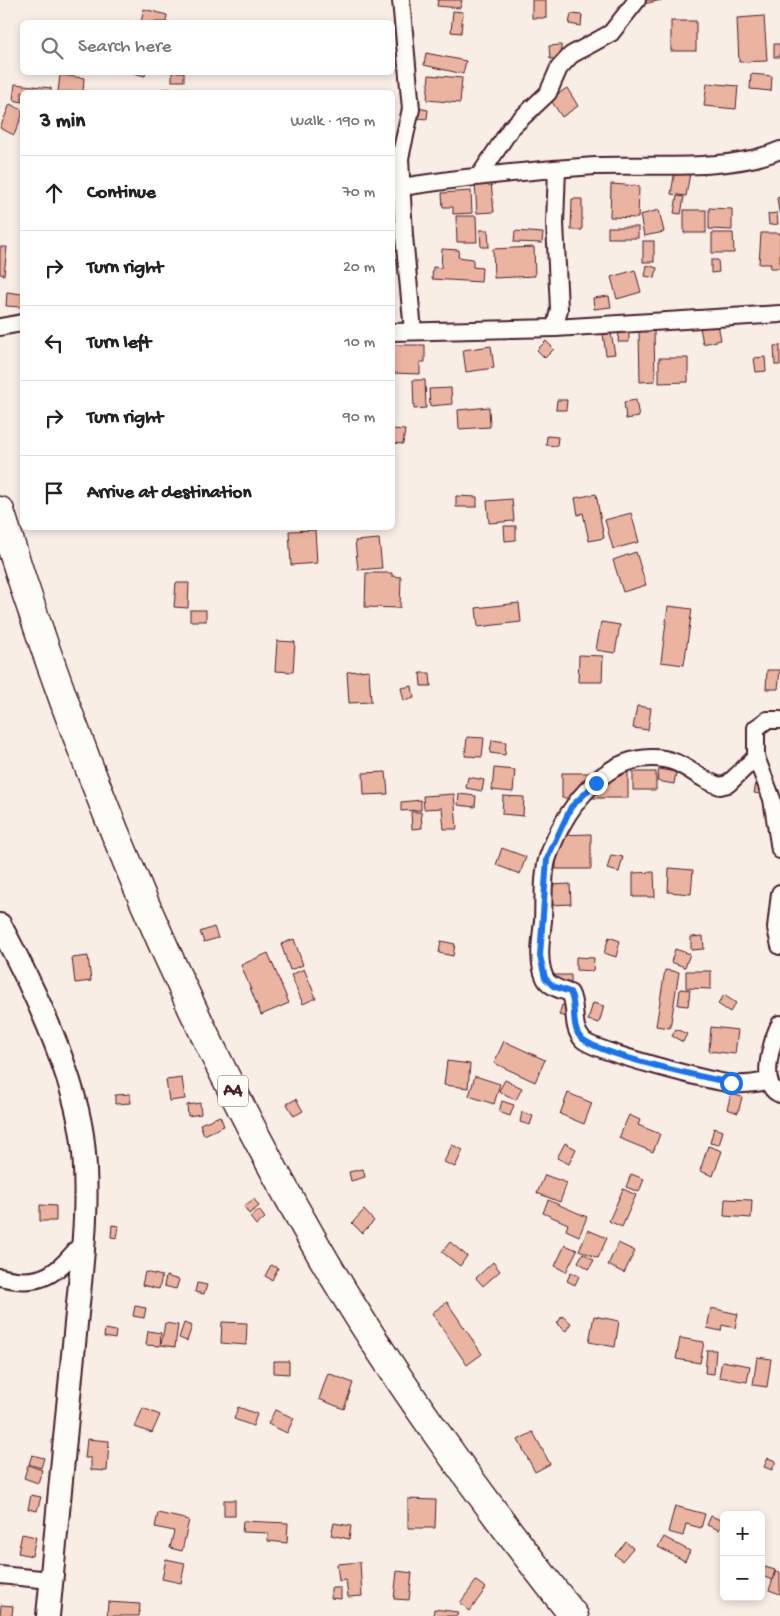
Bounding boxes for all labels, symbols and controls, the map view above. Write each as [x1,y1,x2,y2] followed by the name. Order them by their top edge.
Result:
[20,20,395,75] search box
[38,34,66,62] icon: search
[78,36,172,59] text: Search here
[40,110,85,135] text: 3 min
[291,113,375,132] text: Walk · 190 m
[40,179,68,207] icon: ahead
[87,182,156,205] text: Continue
[342,184,375,203] text: 70 m
[40,254,68,282] icon: right
[87,257,163,280] text: Turn right
[343,259,375,278] text: 20 m
[40,329,68,357] icon: left
[87,332,151,355] text: Turn left
[344,334,375,353] text: 10 m
[40,404,68,432] icon: right
[87,407,163,430] text: Turn right
[343,409,375,428] text: 90 m
[40,479,68,507] icon: arrive
[87,482,251,505] text: Arrive at destination
[585,772,608,795] route end
[720,1072,743,1095] route start
[218,1076,248,1106] road number: A4
[720,1511,765,1601] map controls
[720,1511,765,1556] button: +
[720,1556,765,1601] button: −

